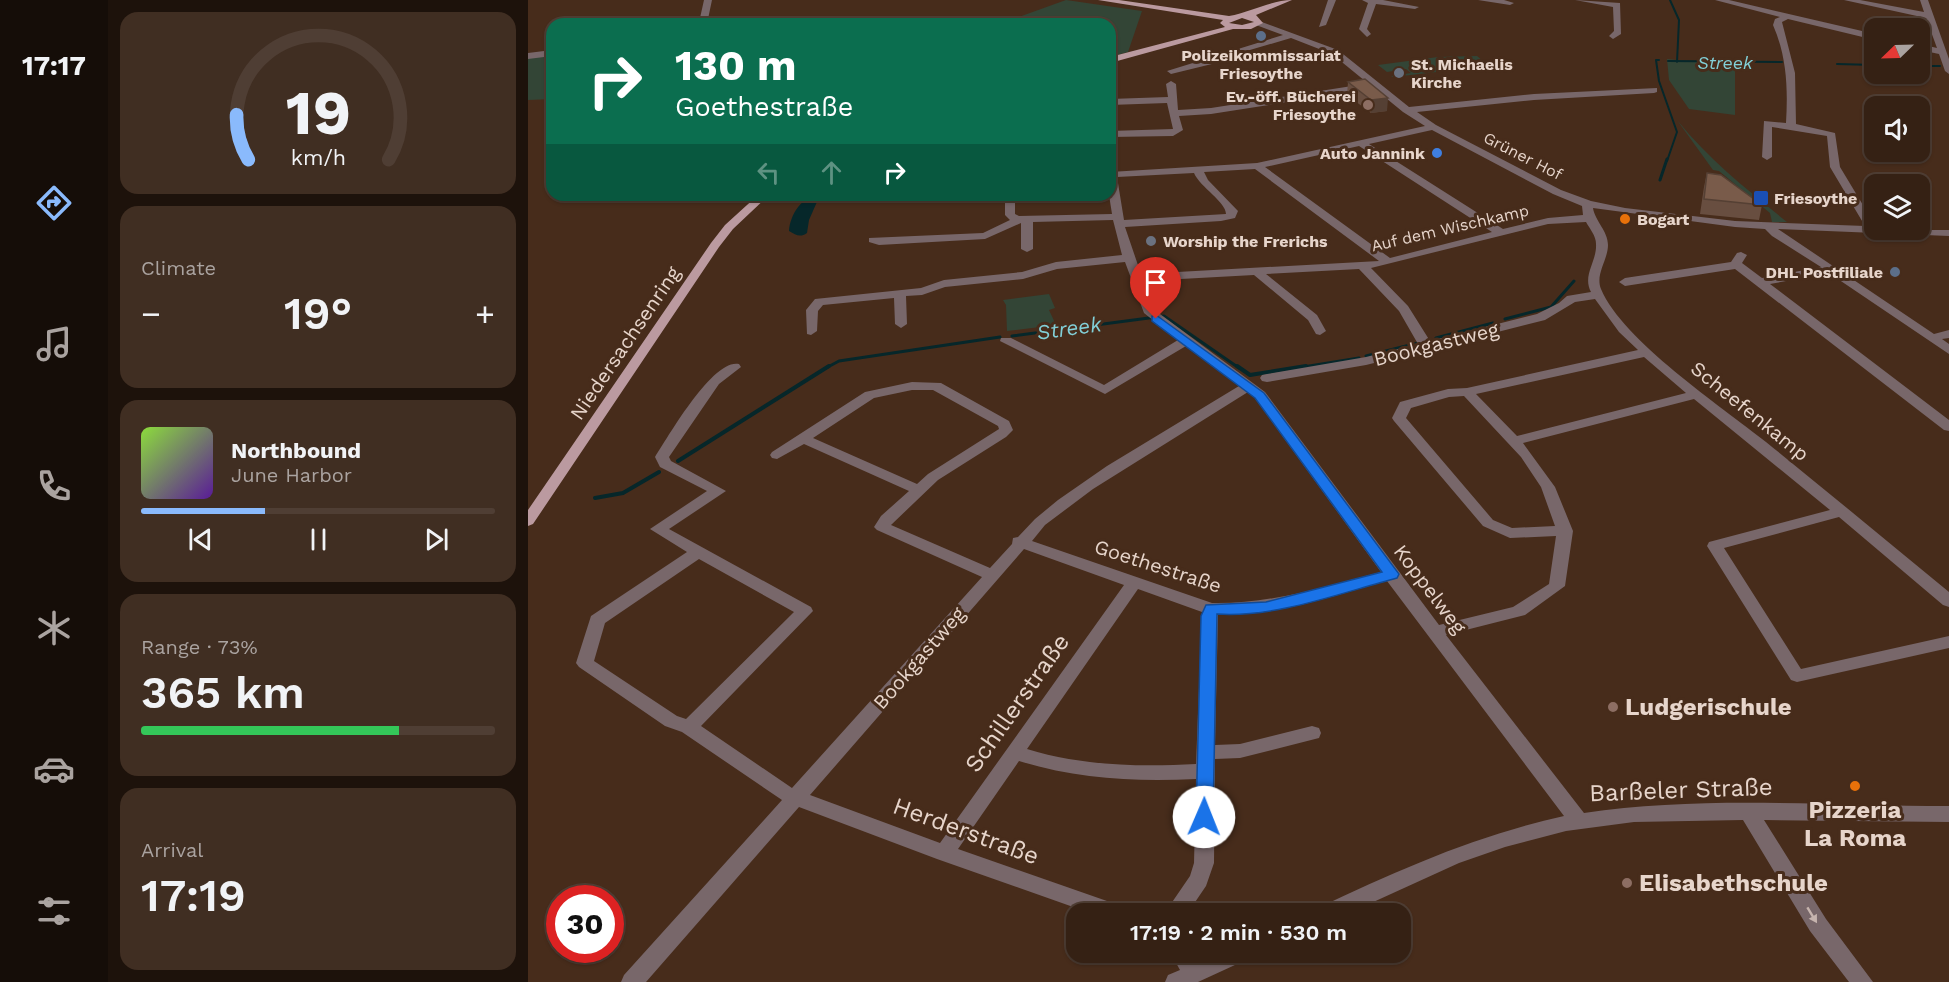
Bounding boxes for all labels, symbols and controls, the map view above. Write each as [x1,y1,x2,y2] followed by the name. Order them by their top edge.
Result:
[1864,18,1930,84] north arrow
[1864,18,1930,240] map controls
[1254,29,1268,43] marker: Polizeikommissariat Friesoythe
[675,41,797,90] text: 130 m
[576,42,654,120] icon: right
[1181,46,1341,83] place label: Polizeikommissariat Friesoythe
[22,50,86,82] text: 17:17
[1697,52,1754,73] water label: Streek
[1411,55,1513,92] place label: St. Michaelis Kirche
[1392,66,1406,80] marker: St. Michaelis Kirche
[285,76,351,149] text: 19
[1226,87,1356,124] place label: Ev.-öff. Bücherei Friesoythe
[675,91,853,123] text: Goethestraße
[1864,96,1930,162] button: sound
[1361,98,1375,112] marker: Ev.-öff. Bücherei Friesoythe
[1480,128,1566,184] street label: Grüner Hof
[1320,144,1425,163] place label: Auto Jannink
[290,145,346,170] text: km/h
[1430,146,1444,160] marker: Auto Jannink
[752,156,785,189] icon: left
[815,156,848,189] icon: ahead
[878,156,911,189] icon: right
[1864,174,1930,240] button: layers
[33,182,75,224] icon: directions
[1752,189,1770,207] marker: Friesoythe
[1774,189,1857,208] place label: Friesoythe
[1369,201,1531,255] street label: Auf dem Wischkamp
[1637,210,1689,229] place label: Bogart
[1618,212,1632,226] marker: Bogart
[1163,232,1328,251] place label: Worship the Frerichs
[1144,234,1158,248] marker: Worship the Frerichs
[141,256,216,280] text: Climate
[1130,257,1181,319] pin
[565,261,685,424] street label: Niedersachsenring
[1765,263,1883,282] place label: DHL Postfiliale
[1888,265,1902,279] marker: DHL Postfiliale
[1139,266,1172,299] icon: arrive
[284,287,352,340] text: 19°
[141,294,161,333] text: −
[475,294,495,333] text: +
[1035,311,1103,345] water label: Streek
[1371,317,1501,371] street label: Bookgastweg
[33,323,75,365] icon: music
[1686,356,1814,466] street label: Scheefenkamp
[231,438,361,463] text: Northbound
[231,463,352,487] text: June Harbor
[33,465,75,507] icon: phone
[184,523,217,556] icon: previous
[302,523,335,556] icon: pause
[420,523,453,556] icon: next
[1092,534,1224,598] street label: Goethestraße
[1389,540,1471,639] street label: Koppelweg
[868,602,970,714] street label: Bookgastweg
[33,607,75,649] icon: climate
[959,628,1075,778] street label: Schillerstraße
[141,635,258,659] text: Range · 73%
[141,666,305,719] text: 365 km
[1625,693,1792,721] place label: Ludgerischule
[1606,700,1620,714] marker: Ludgerischule
[33,748,75,790] icon: car
[1589,773,1773,807] street label: Barßeler Straße
[1848,779,1862,793] marker: Pizzeria La Roma
[1172,785,1236,849] position arrow
[889,792,1043,870] street label: Herderstraße
[1804,796,1906,852] place label: Pizzeria La Roma
[141,838,203,862] text: Arrival
[141,869,246,922] text: 17:19
[1639,869,1828,897] place label: Elisabethschule
[1620,876,1634,890] marker: Elisabethschule
[546,885,624,963] speed limit sign: 30
[33,890,75,932] icon: filters
[1806,907,1817,923] one-way arrow
[1130,920,1347,945] text: 17:19 · 2 min · 530 m

